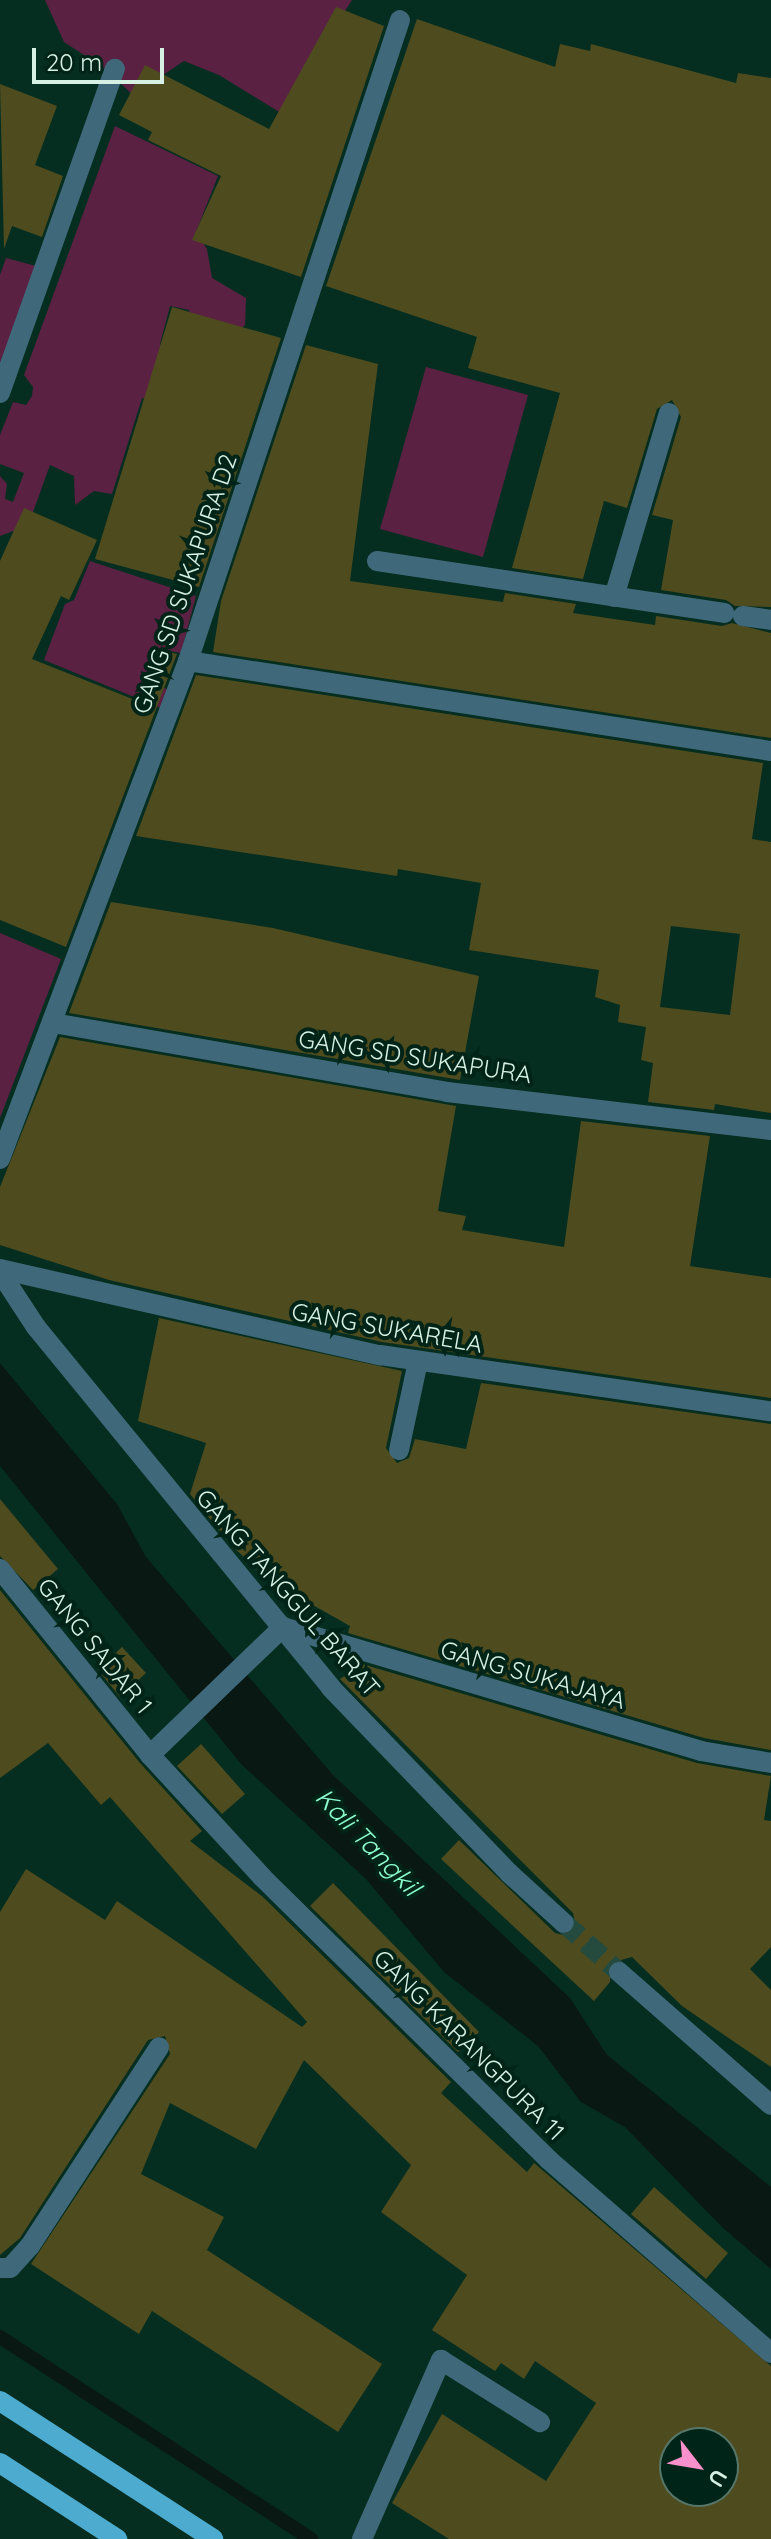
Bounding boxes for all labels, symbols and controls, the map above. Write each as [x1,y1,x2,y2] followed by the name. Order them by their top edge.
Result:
[36,32,168,82] scale bar
[46,47,102,77] text: 20 m
[127,450,243,718] street label: GANG SD SUKAPURA D2
[296,1024,534,1090] street label: GANG SD SUKAPURA
[289,1297,485,1359] street label: GANG SUKARELA
[190,1484,386,1702] street label: GANG TANGGUL BARAT
[32,1572,158,1720] street label: GANG SADAR 1
[437,1635,629,1715] street label: GANG SUKAJAYA
[309,1782,427,1902] water label: Kali Tangkil
[368,1944,570,2146] street label: GANG KARANGPURA 11
[659,2427,739,2507] north arrow
[702,2464,734,2492] text: U

